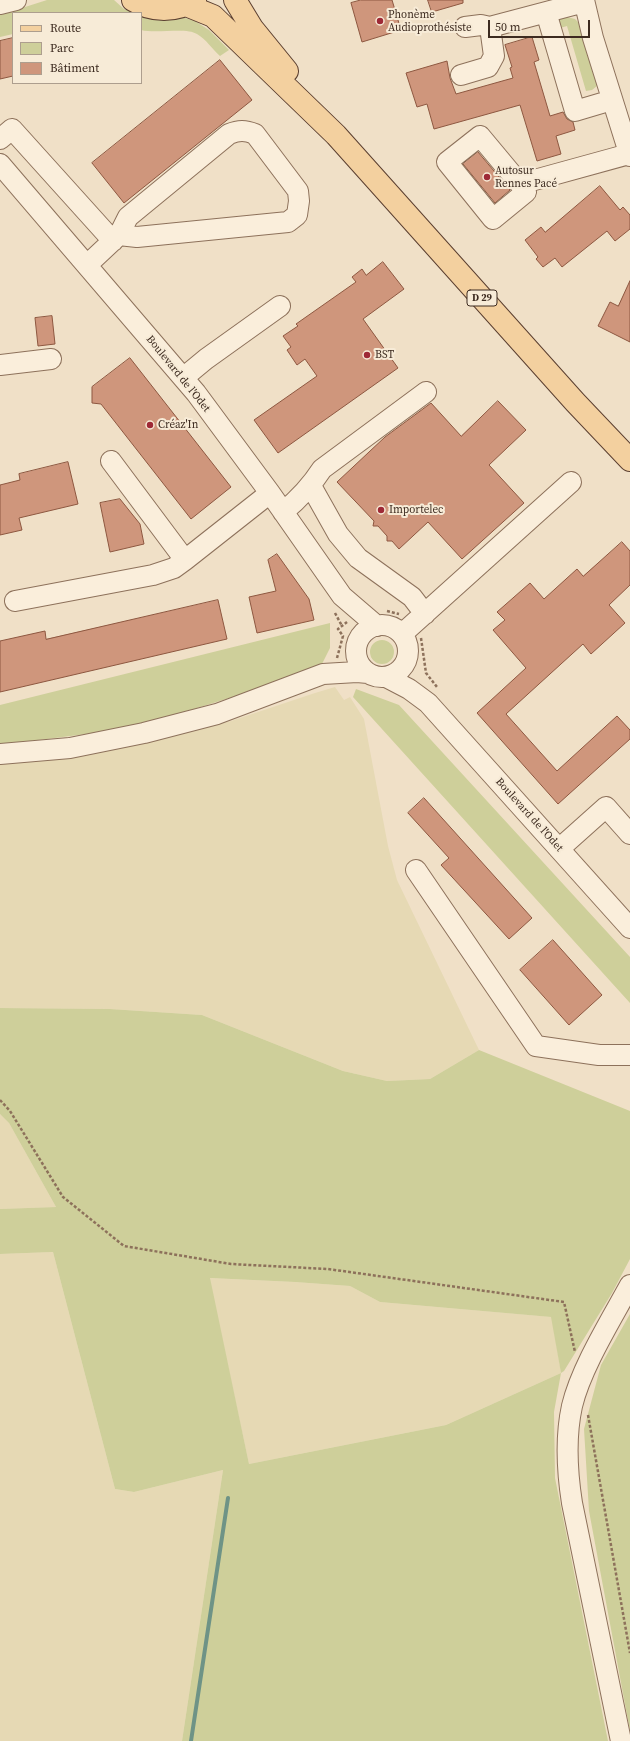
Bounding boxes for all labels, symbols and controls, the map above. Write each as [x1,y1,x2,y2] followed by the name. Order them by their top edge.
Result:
[388,8,472,34] place label: Phonème Audioprothésiste
[12,12,142,84] legend
[490,12,592,38] scale bar
[375,16,385,26] marker: Phonème Audioprothésiste
[495,19,521,35] text: 50 m
[50,20,81,36] text: Route
[50,40,74,56] text: Parc
[50,60,99,76] text: Bâtiment
[495,164,557,190] place label: Autosur Rennes Pacé
[482,172,492,182] marker: Autosur Rennes Pacé
[467,290,497,306] road number: D 29
[143,333,213,415] street label: Boulevard de l'Odet
[375,348,394,362] place label: BST
[362,350,372,360] marker: BST
[158,418,198,432] place label: Créaz'In
[145,420,155,430] marker: Créaz'In
[389,503,443,517] place label: Importelec
[376,505,386,515] marker: Importelec
[492,775,566,855] street label: Boulevard de l'Odet

